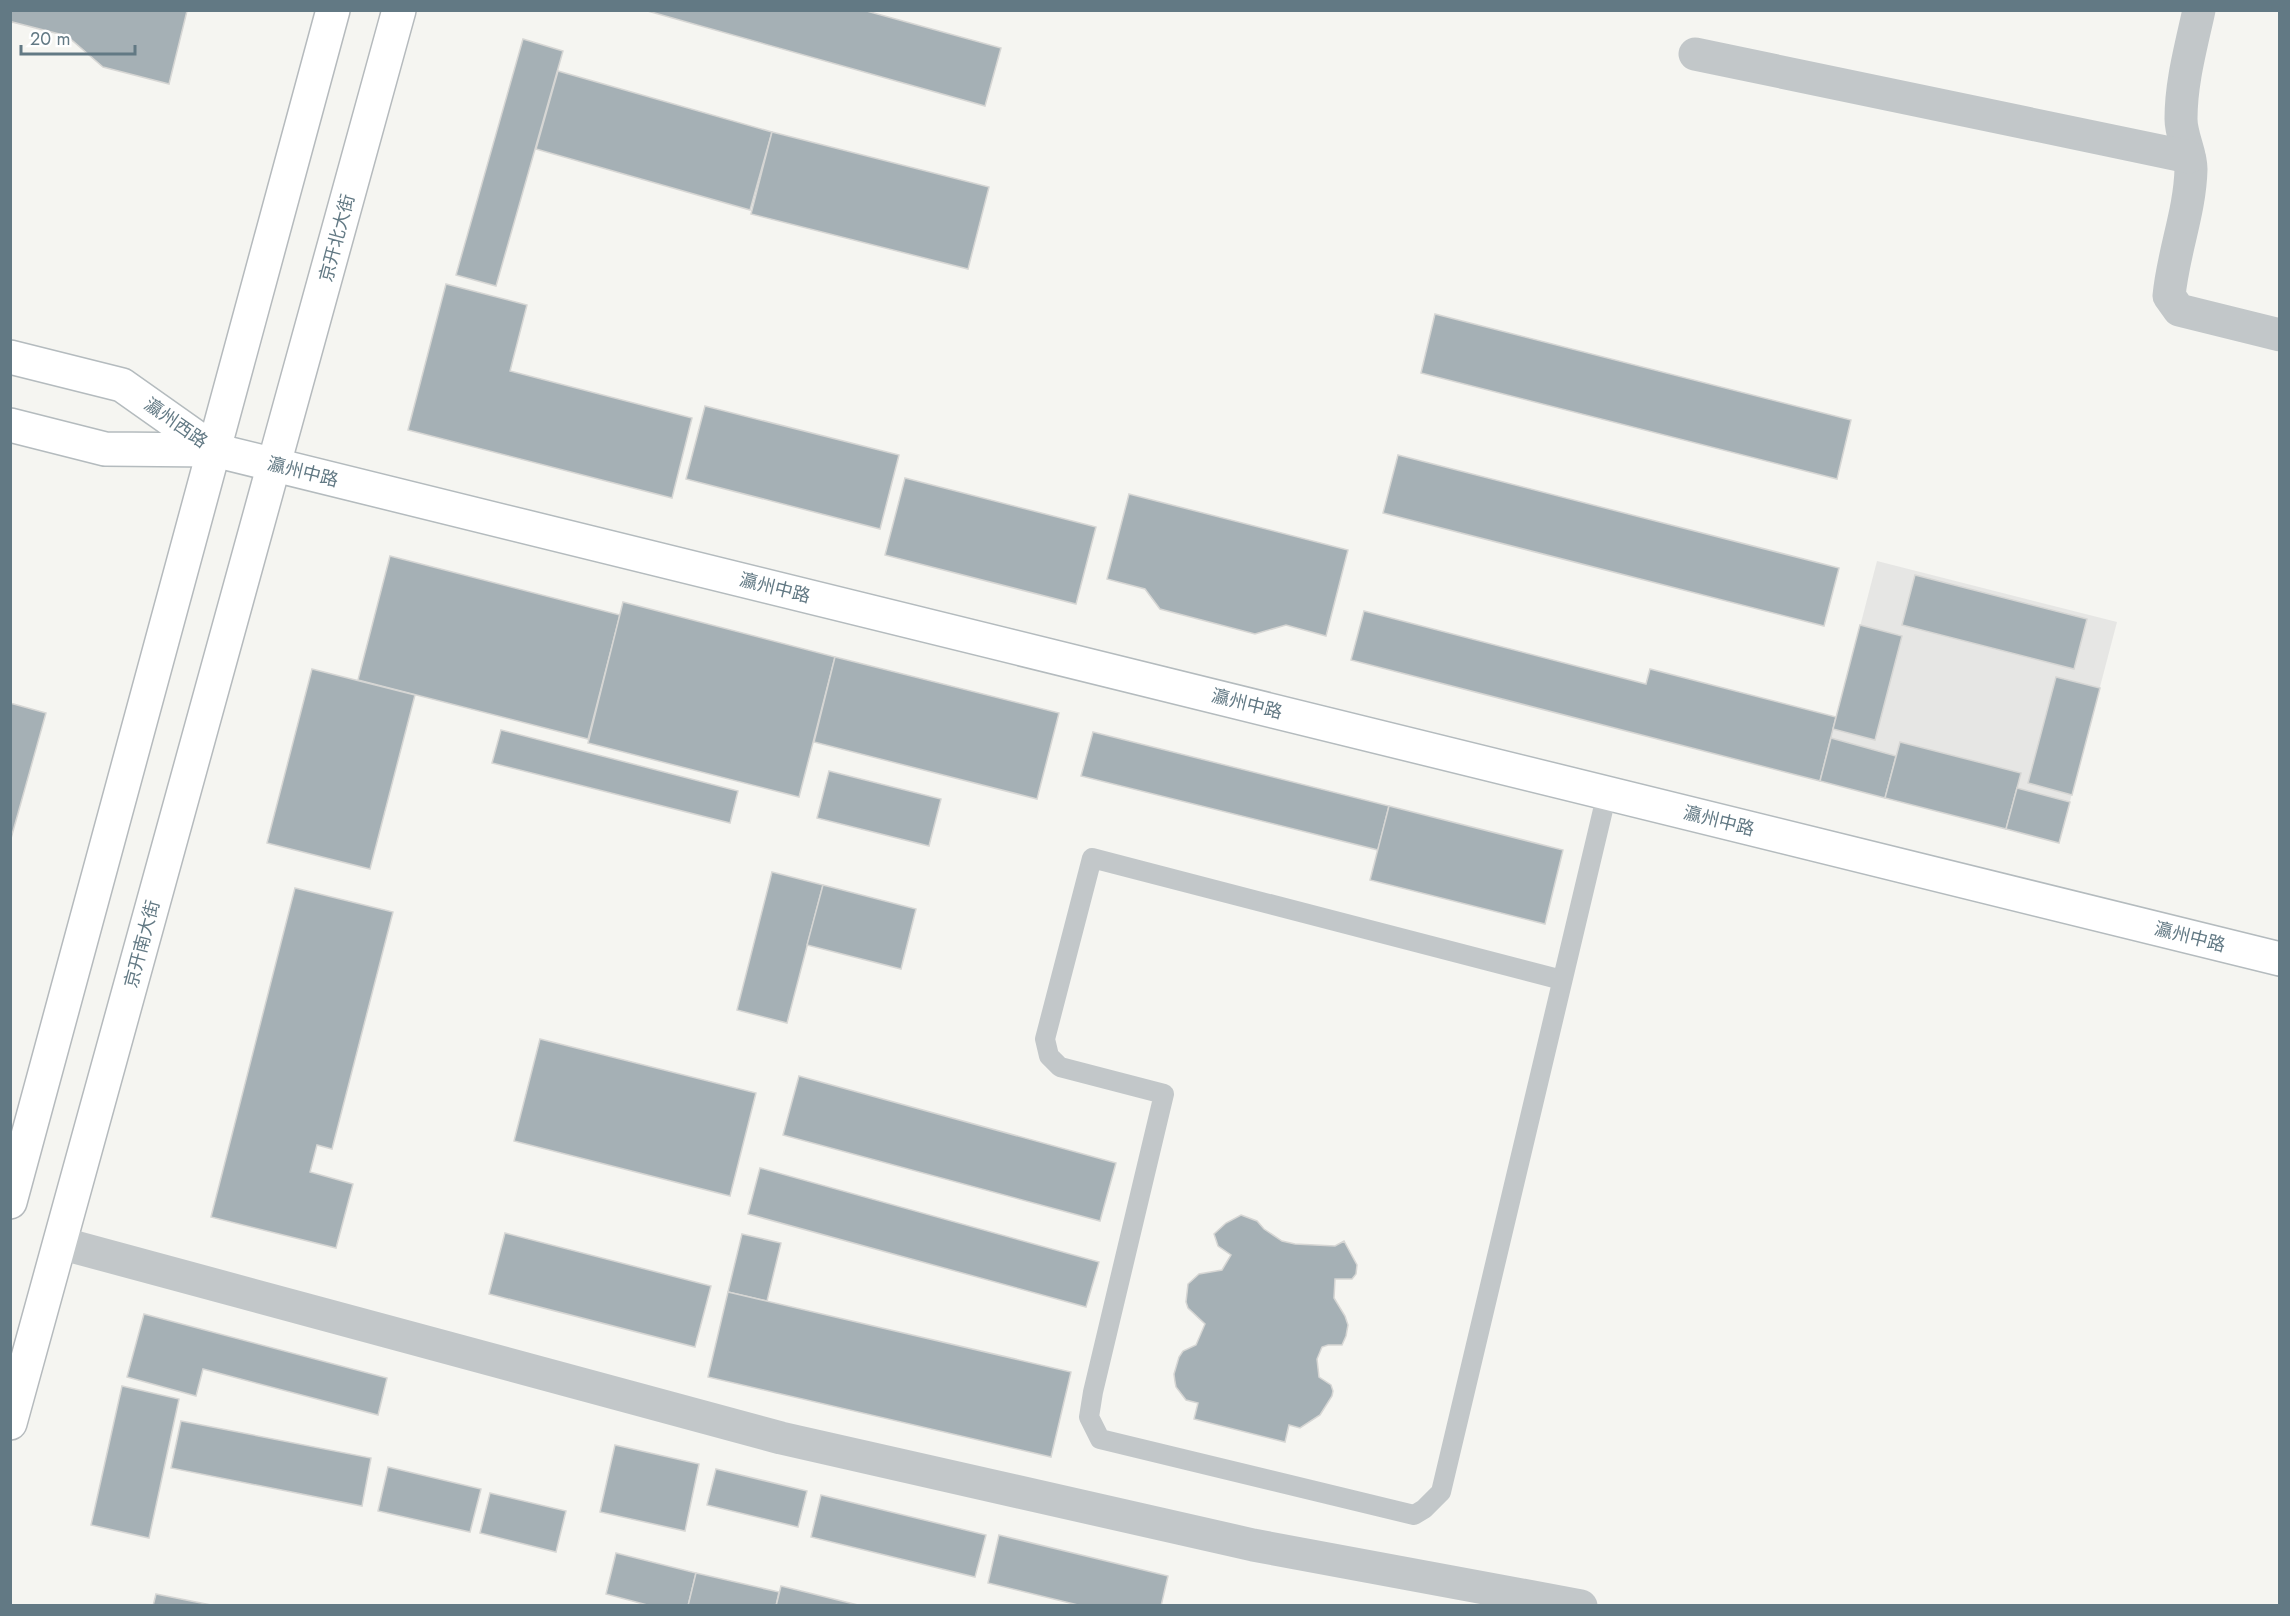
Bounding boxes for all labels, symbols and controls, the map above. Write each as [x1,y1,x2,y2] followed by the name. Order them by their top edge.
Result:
[21,18,135,56] scale bar
[30,26,70,52] text: 20 m
[313,191,361,285] street label: 京开北大街
[139,392,213,454] street label: 瀛州西路
[265,451,341,493] street label: 瀛州中路
[737,567,813,609] street label: 瀛州中路
[1209,683,1285,725] street label: 瀛州中路
[1681,800,1757,842] street label: 瀛州中路
[118,897,166,991] street label: 京开南大街
[2152,916,2228,958] street label: 瀛州中路

